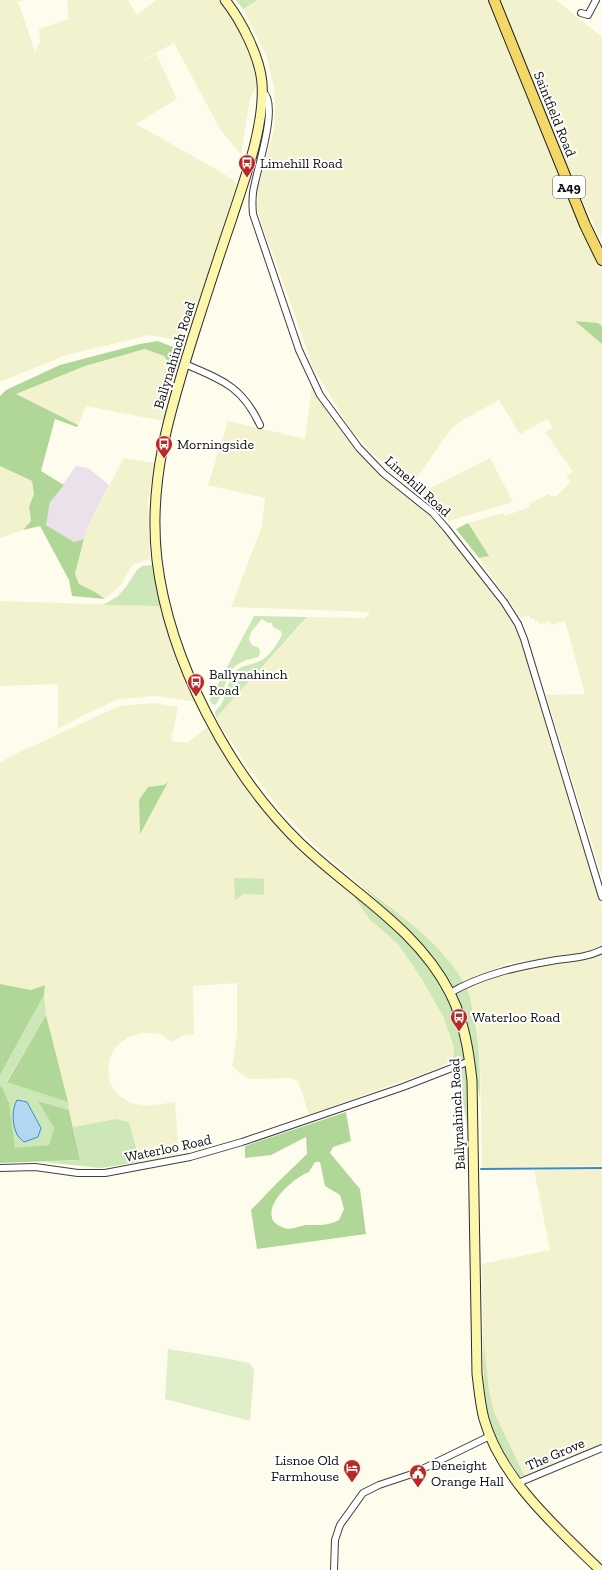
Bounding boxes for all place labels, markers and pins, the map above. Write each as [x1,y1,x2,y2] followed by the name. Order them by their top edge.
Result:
[237,153,257,178] bus stop icon: Limehill Road
[260,155,343,172] place label: Limehill Road
[154,434,174,459] bus stop icon: Morningside
[177,436,254,453] place label: Morningside
[209,666,288,699] place label: Ballynahinch Road
[186,672,206,697] bus stop icon: Ballynahinch Road
[449,1007,469,1032] bus stop icon: Waterloo Road
[472,1009,560,1026] place label: Waterloo Road
[271,1452,339,1485] place label: Lisnoe Old Farmhouse
[431,1457,504,1490] place label: Deneight Orange Hall
[342,1458,362,1483] hotel icon: Lisnoe Old Farmhouse
[408,1463,428,1488] public building icon: Deneight Orange Hall

